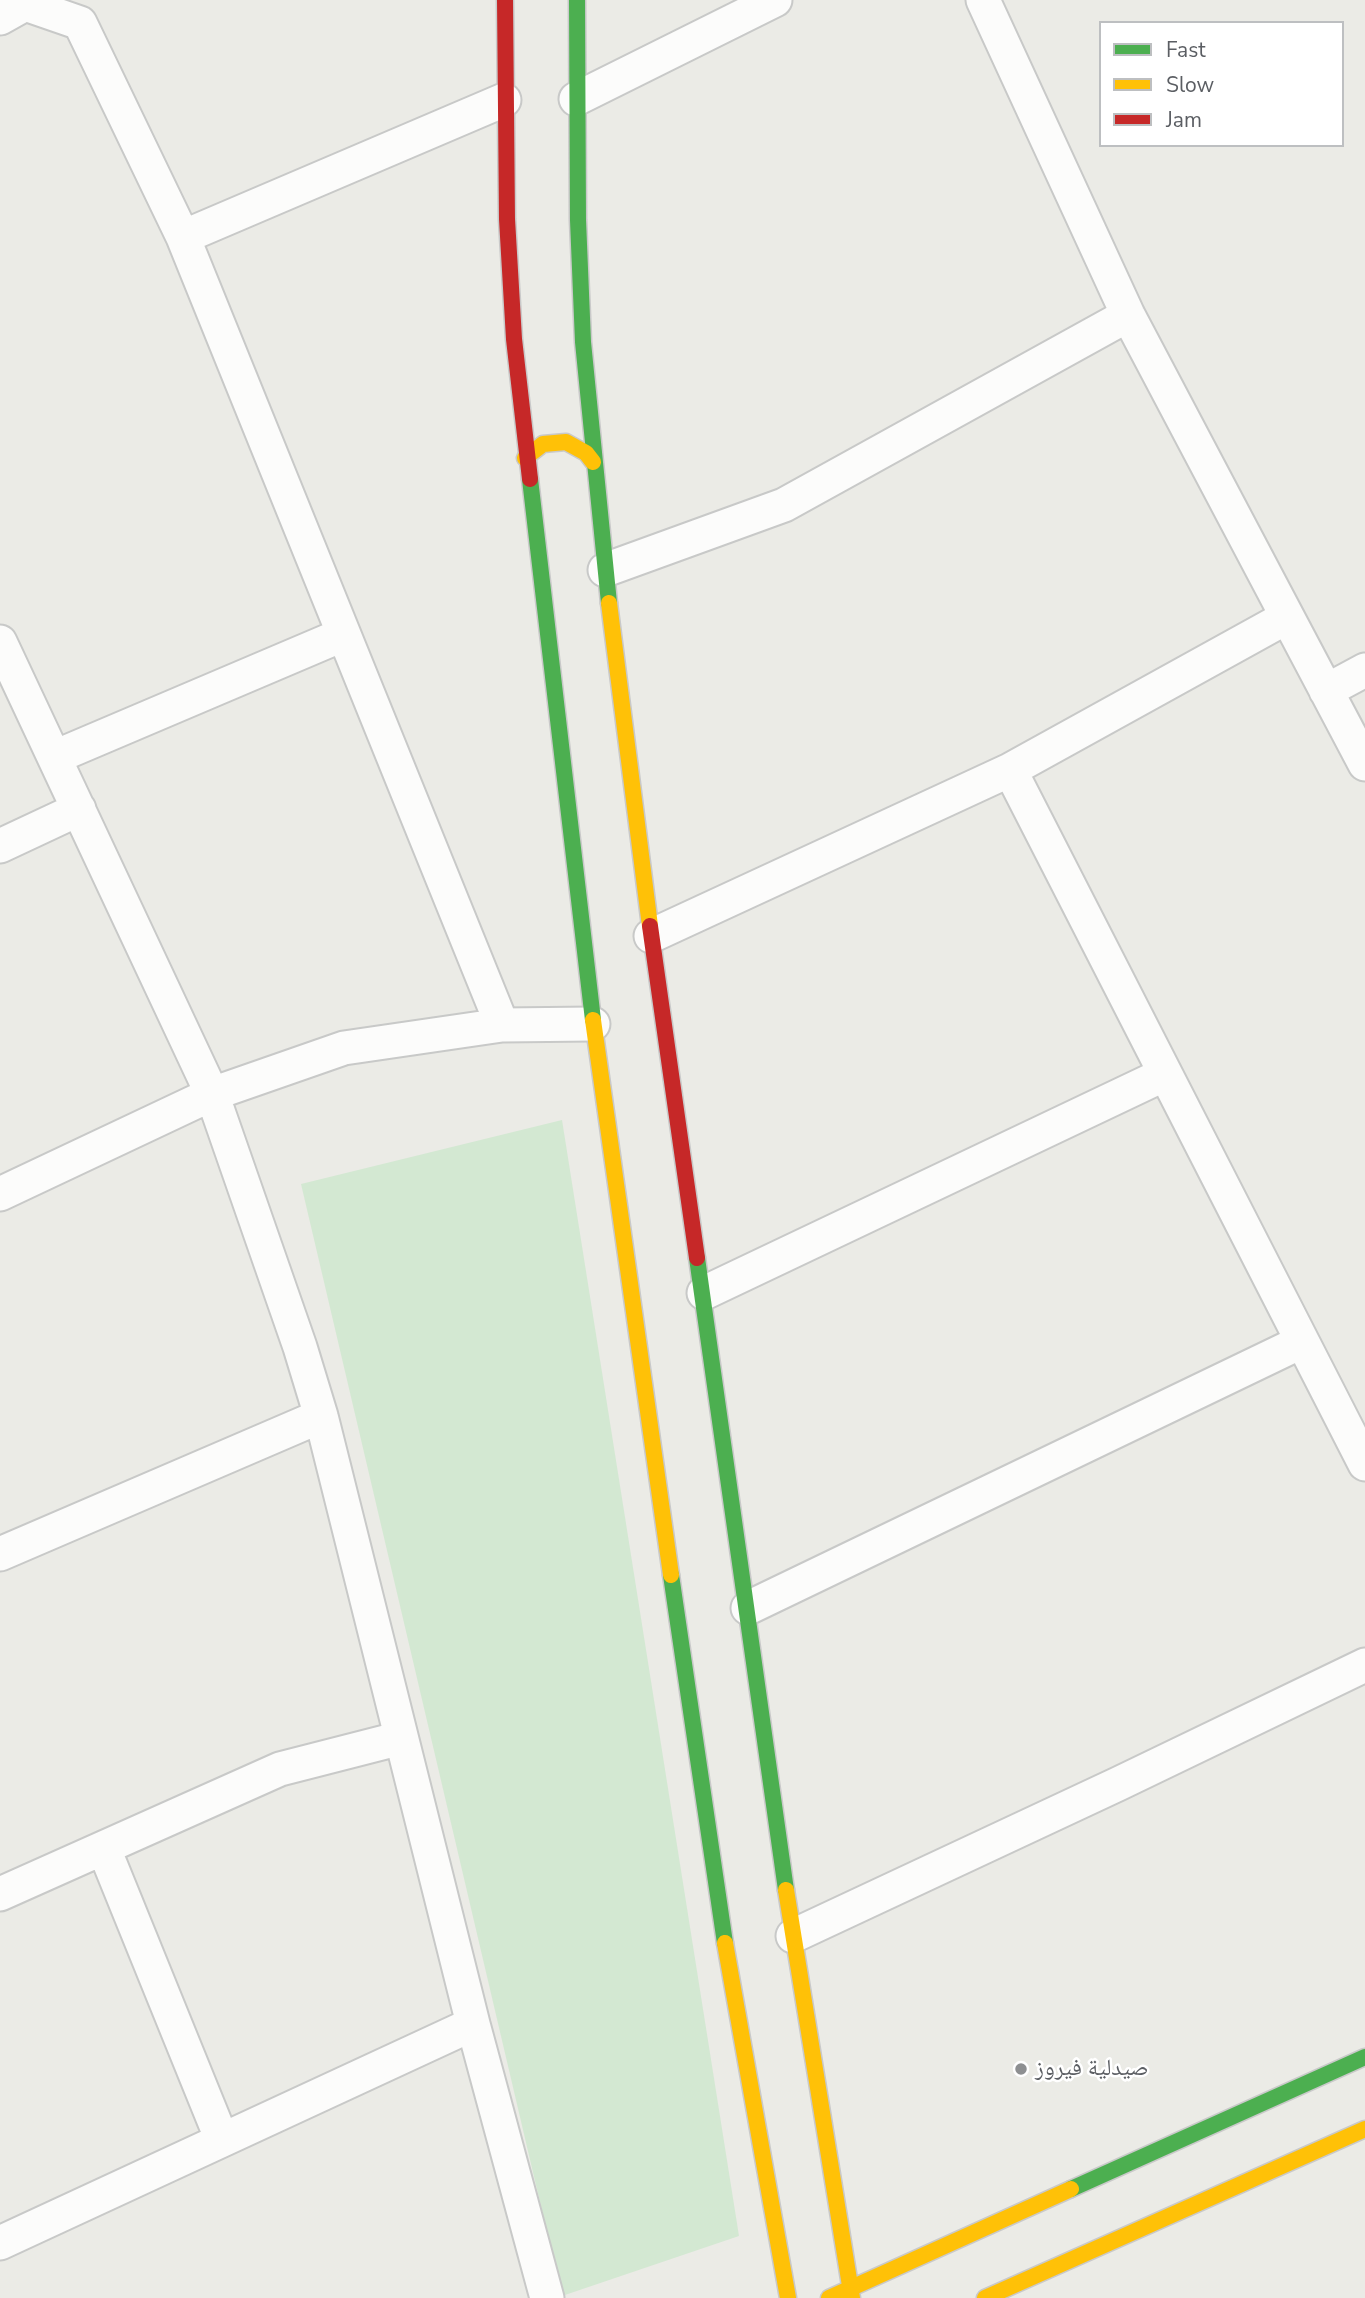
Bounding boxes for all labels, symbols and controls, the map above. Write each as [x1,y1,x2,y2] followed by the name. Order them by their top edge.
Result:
[1099,21,1344,147] legend
[1166,36,1206,64] text: Fast
[1166,71,1214,99] text: Slow
[1166,106,1202,134] text: Jam
[1035,2055,1149,2083] place label: صيدلية فيروز
[1013,2061,1029,2077] marker: صيدلية فيروز

